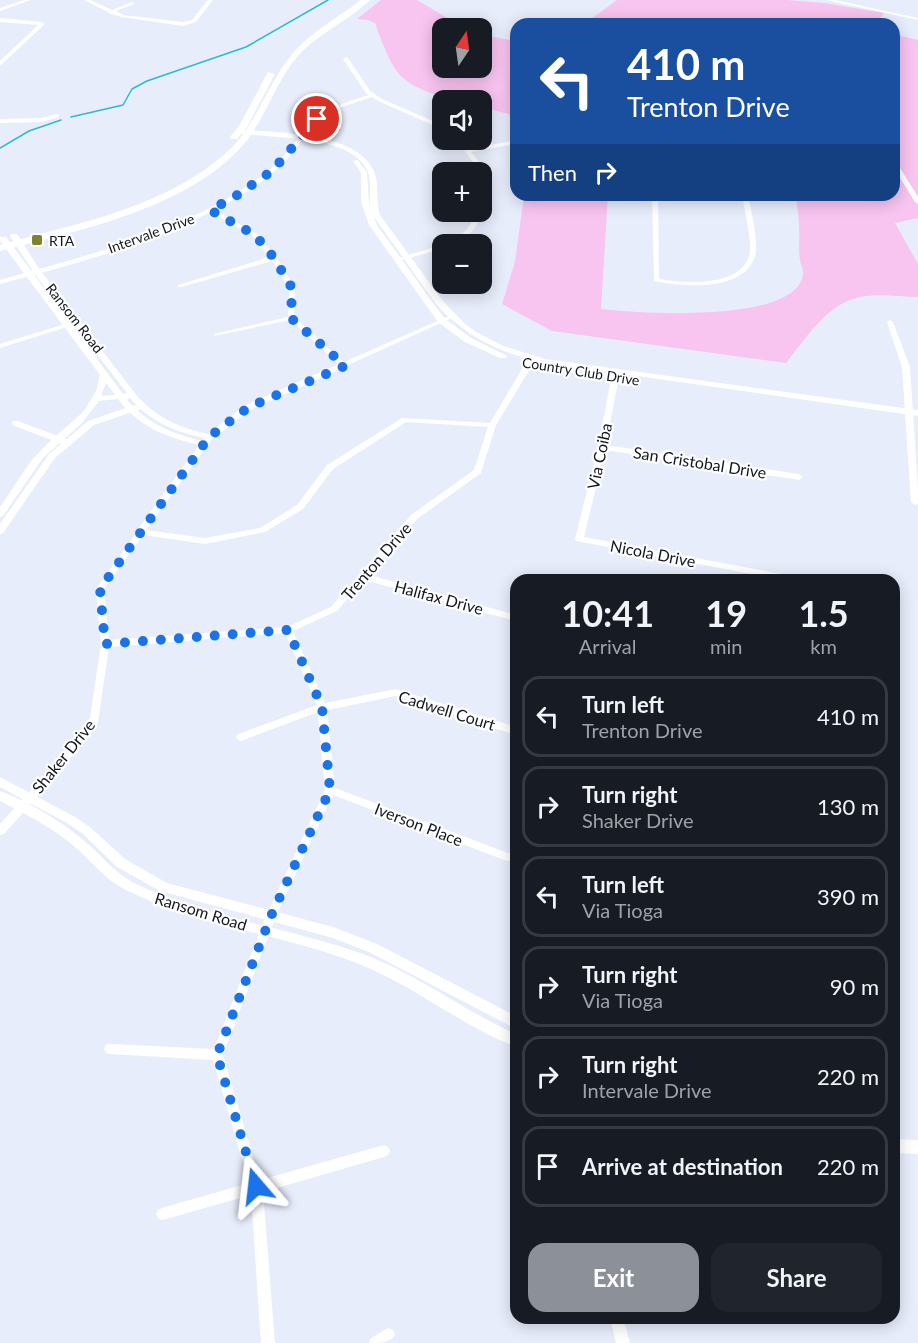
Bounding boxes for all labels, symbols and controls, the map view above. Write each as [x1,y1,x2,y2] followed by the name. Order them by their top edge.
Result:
[432,18,492,78] north arrow
[432,18,492,294] map controls
[627,39,745,89] text: 410 m
[528,42,606,120] icon: left
[432,90,492,150] button: sound
[627,90,790,123] text: Trenton Drive
[291,93,342,144] pin
[300,102,333,135] icon: arrive
[589,156,622,189] icon: right
[528,159,577,186] text: Then
[432,162,492,222] button: +
[105,210,197,256] street label: Intervale Drive
[49,232,75,249] place label: RTA
[30,233,44,247] marker: RTA
[432,234,492,294] button: −
[43,280,107,356] street label: Ransom Road
[521,353,641,389] street label: Country Club Drive
[583,421,615,491] street label: Via Coiba
[632,442,768,482] street label: San Cristobal Drive
[337,518,415,604] street label: Trenton Drive
[609,535,697,571] street label: Nicola Drive
[392,576,486,618] street label: Halifax Drive
[561,591,654,635] text: 10:41
[705,591,747,635] text: 19
[798,591,849,635] text: 1.5
[579,634,636,658] text: Arrival
[710,634,742,658] text: min
[810,634,837,658] text: km
[396,686,498,734] street label: Cadwell Court
[582,691,664,718] text: Turn left
[531,700,564,733] icon: left
[817,703,879,730] text: 410 m
[28,715,98,797] street label: Shaker Drive
[582,718,702,742] text: Trenton Drive
[582,781,677,808] text: Turn right
[531,790,564,823] icon: right
[817,793,879,820] text: 130 m
[372,799,466,849] street label: Iverson Place
[582,808,694,832] text: Shaker Drive
[582,871,664,898] text: Turn left
[531,880,564,913] icon: left
[817,883,879,910] text: 390 m
[153,888,249,934] street label: Ransom Road
[582,898,663,922] text: Via Tioga
[582,961,677,988] text: Turn right
[531,970,564,1003] icon: right
[830,973,879,1000] text: 90 m
[582,988,663,1012] text: Via Tioga
[582,1051,677,1078] text: Turn right
[531,1060,564,1093] icon: right
[817,1063,879,1090] text: 220 m
[582,1078,712,1102] text: Intervale Drive
[531,1150,564,1183] icon: arrive
[582,1153,783,1180] text: Arrive at destination
[817,1153,879,1180] text: 220 m
[224,1154,288,1218] position arrow
[528,1243,699,1312] button: Exit
[711,1243,882,1312] button: Share

